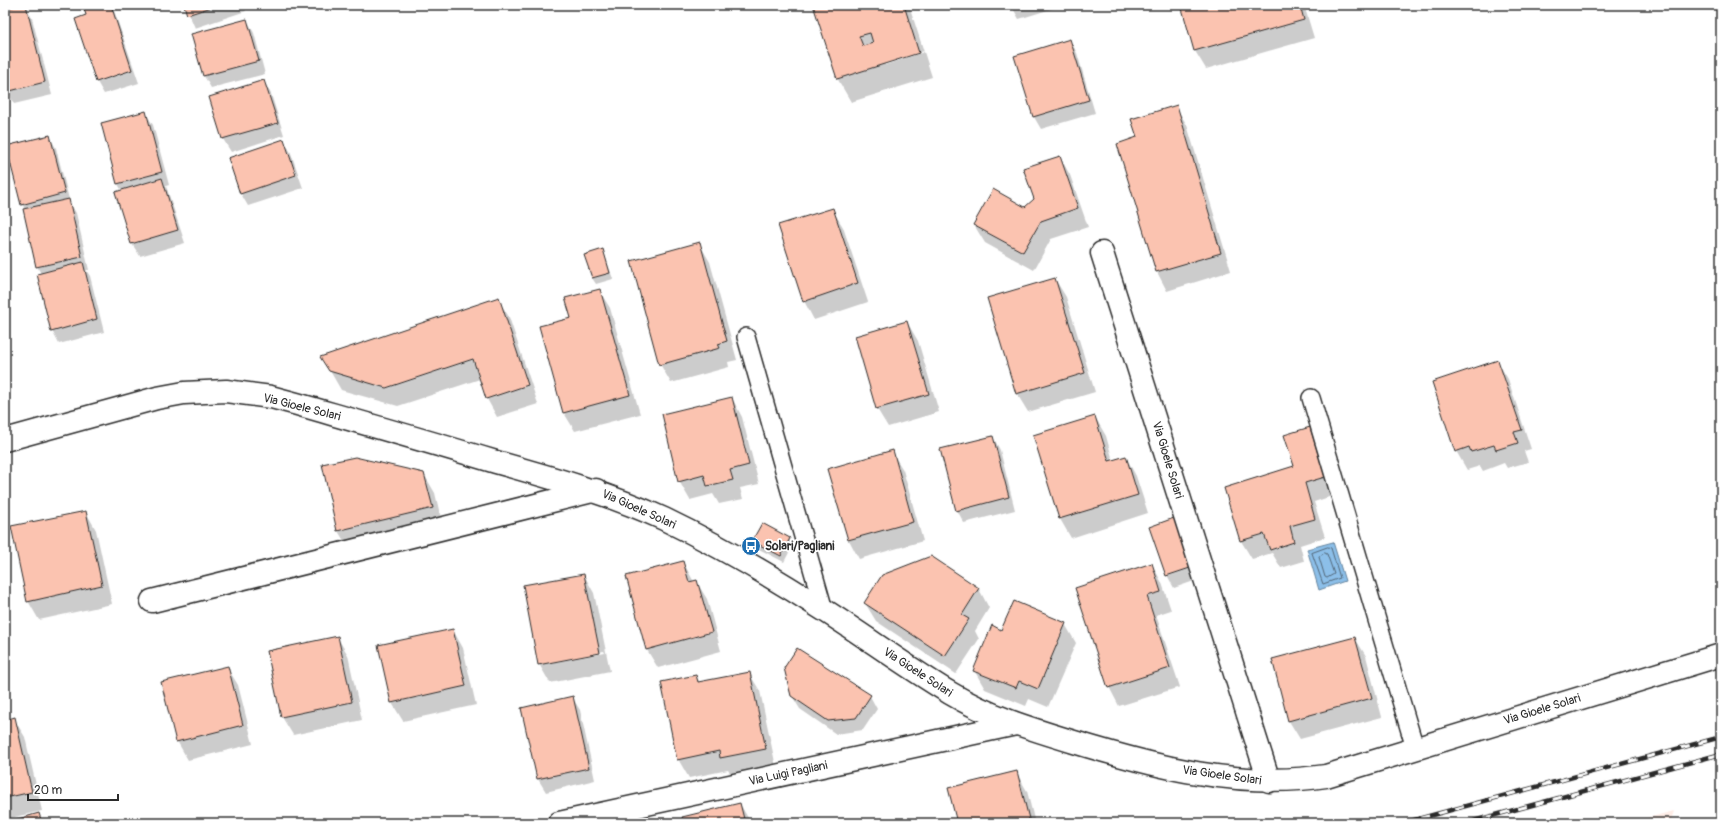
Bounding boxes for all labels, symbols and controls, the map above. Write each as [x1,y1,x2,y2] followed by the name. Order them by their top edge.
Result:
[261,391,342,424] street label: Via Gioele Solari
[1149,420,1186,500] street label: Via Gioele Solari
[599,486,678,533] street label: Via Gioele Solari
[740,535,762,557] bus stop icon: Solari/Pagliani
[765,539,835,554] place label: Solari/Pagliani
[880,644,955,700] street label: Via Gioele Solari
[1502,691,1582,728] street label: Via Gioele Solari
[747,758,829,789] street label: Via Luigi Pagliani
[1181,763,1262,788] street label: Via Gioele Solari
[28,776,118,802] scale bar
[34,783,63,798] text: 20 m

